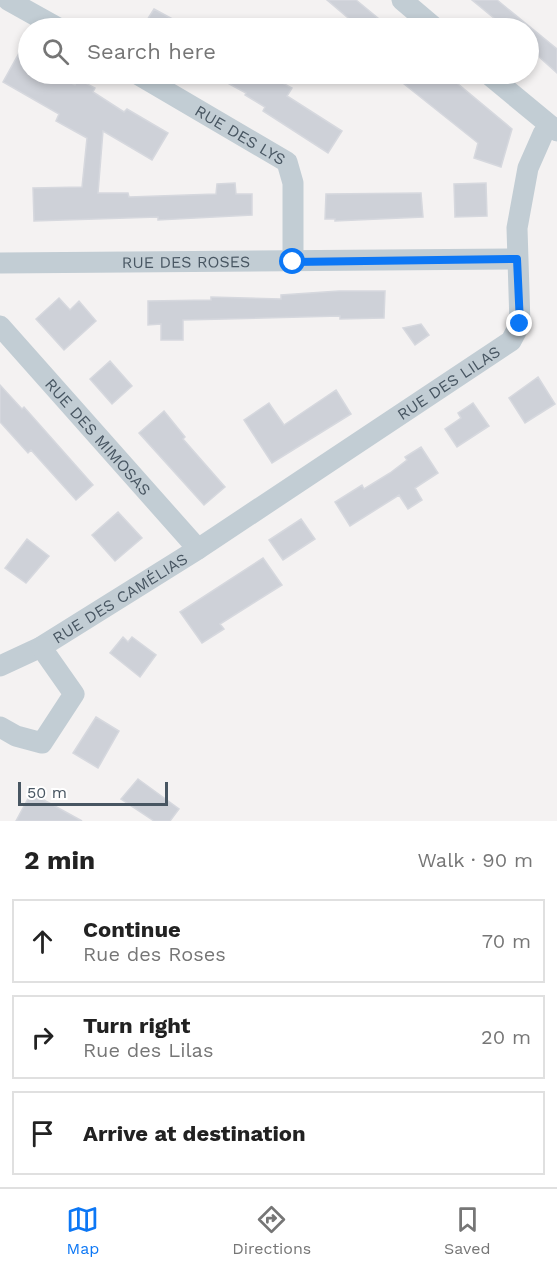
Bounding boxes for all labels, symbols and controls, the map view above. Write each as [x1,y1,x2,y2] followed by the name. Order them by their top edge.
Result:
[18,18,539,84] search box
[39,35,72,68] icon: search
[87,39,216,64] text: Search here
[191,101,289,169] street label: RUE DES LYS
[279,248,305,274] route start
[122,252,250,272] street label: RUE DES ROSES
[506,310,532,336] route end
[394,342,504,424] street label: RUE DES LILAS
[41,375,155,499] street label: RUE DES MIMOSAS
[49,549,191,648] street label: RUE DES CAMÉLIAS
[18,779,168,806] scale bar
[27,783,67,802] text: 50 m
[24,845,95,875] text: 2 min
[417,848,533,872] text: Walk · 90 m
[83,917,181,942] text: Continue
[26,925,59,958] icon: ahead
[482,929,531,953] text: 70 m
[83,942,226,966] text: Rue des Roses
[83,1013,190,1038] text: Turn right
[26,1021,59,1054] icon: right
[481,1025,531,1049] text: 20 m
[83,1038,213,1062] text: Rue des Lilas
[26,1117,59,1150] icon: arrive
[83,1121,306,1146] text: Arrive at destination
[66,1203,99,1258] tab: Map
[232,1203,311,1258] tab: Directions
[444,1203,491,1258] tab: Saved

